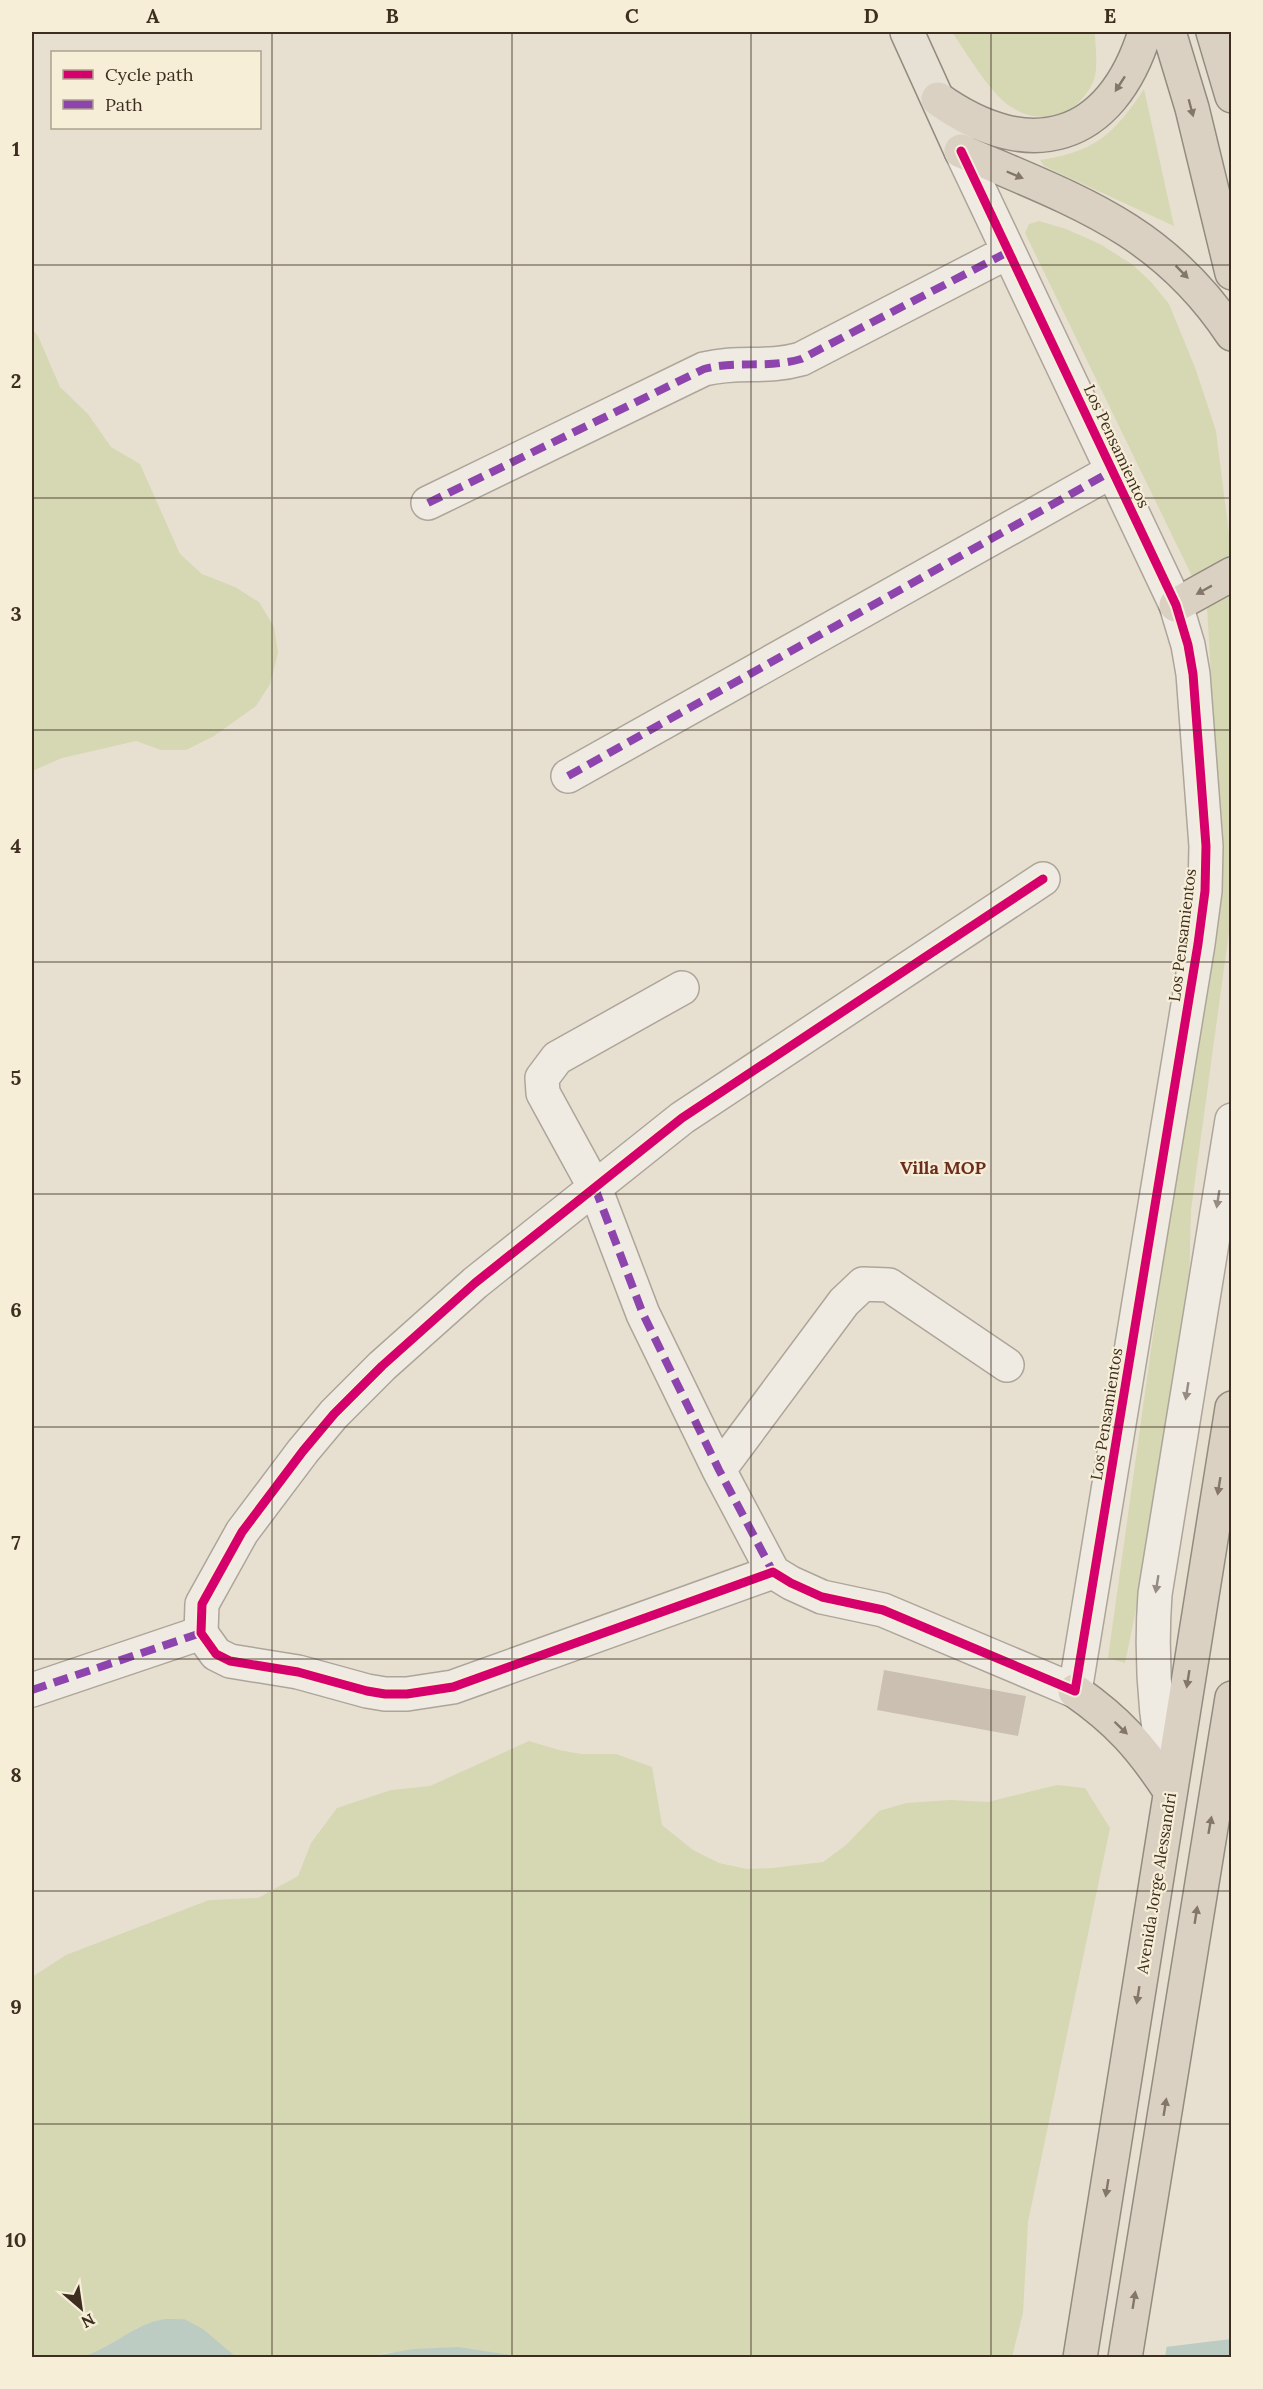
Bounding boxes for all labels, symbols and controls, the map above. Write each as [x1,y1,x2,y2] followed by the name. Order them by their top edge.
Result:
[146,3,160,28] text: A
[385,3,399,28] text: B
[625,3,639,28] text: C
[863,3,879,28] text: D
[1104,3,1116,28] text: E
[51,51,261,129] legend
[105,63,194,86] text: Cycle path
[1115,76,1126,92] one-way arrow
[105,93,143,116] text: Path
[1187,99,1197,117] one-way arrow
[12,136,20,161] text: 1
[1006,170,1024,180] one-way arrow
[1175,265,1189,280] one-way arrow
[11,368,21,393] text: 2
[1080,381,1154,511] street label: Los Pensamientos
[1195,585,1212,595] one-way arrow
[10,601,22,626] text: 3
[11,833,22,858] text: 4
[1164,867,1200,1003] street label: Los Pensamientos
[11,1065,22,1090] text: 5
[900,1156,986,1179] district label: Villa MOP
[1214,1189,1223,1208] one-way arrow
[10,1297,22,1322] text: 6
[1086,1346,1126,1482] street label: Los Pensamientos
[1183,1382,1192,1401] one-way arrow
[1214,1477,1223,1496] one-way arrow
[11,1530,21,1555] text: 7
[1152,1574,1161,1593] one-way arrow
[1183,1670,1192,1689] one-way arrow
[1113,1720,1127,1734] one-way arrow
[10,1762,22,1787] text: 8
[1132,1791,1180,1976] street label: Avenida Jorge Alessandri
[1206,1815,1215,1834] one-way arrow
[1191,1905,1200,1924] one-way arrow
[1133,1986,1142,2005] one-way arrow
[10,1994,22,2019] text: 9
[1160,2098,1169,2117] one-way arrow
[1103,2179,1112,2198] one-way arrow
[6,2227,26,2252] text: 10
[51,2278,111,2338] north arrow
[1130,2290,1139,2309] one-way arrow
[78,2309,99,2333] text: N

